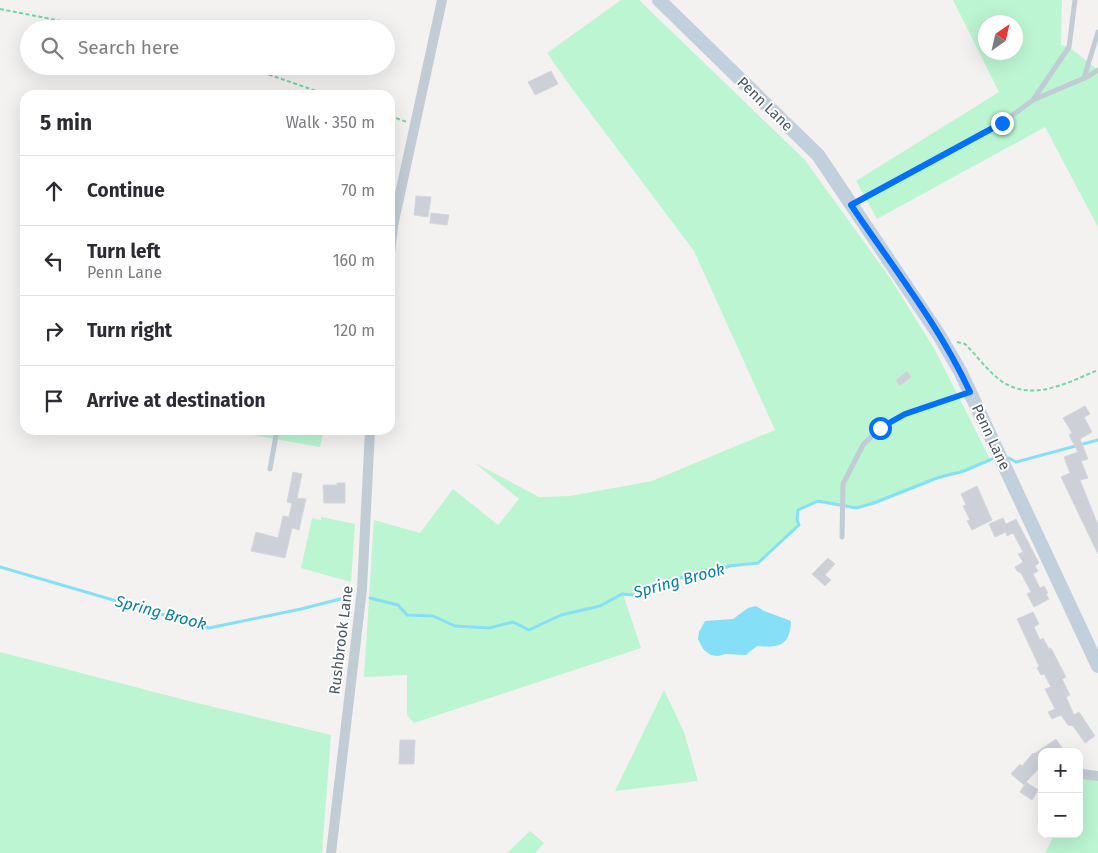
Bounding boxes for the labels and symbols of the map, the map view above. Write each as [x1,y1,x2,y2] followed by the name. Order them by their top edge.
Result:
[978,15,1023,60] north arrow
[733,73,797,135] street label: Penn Lane
[991,112,1014,135] route end
[968,401,1014,473] street label: Penn Lane
[869,417,892,440] route start
[630,559,727,602] water label: Spring Brook
[325,585,357,695] street label: Rushbrook Lane
[112,591,209,634] water label: Spring Brook

